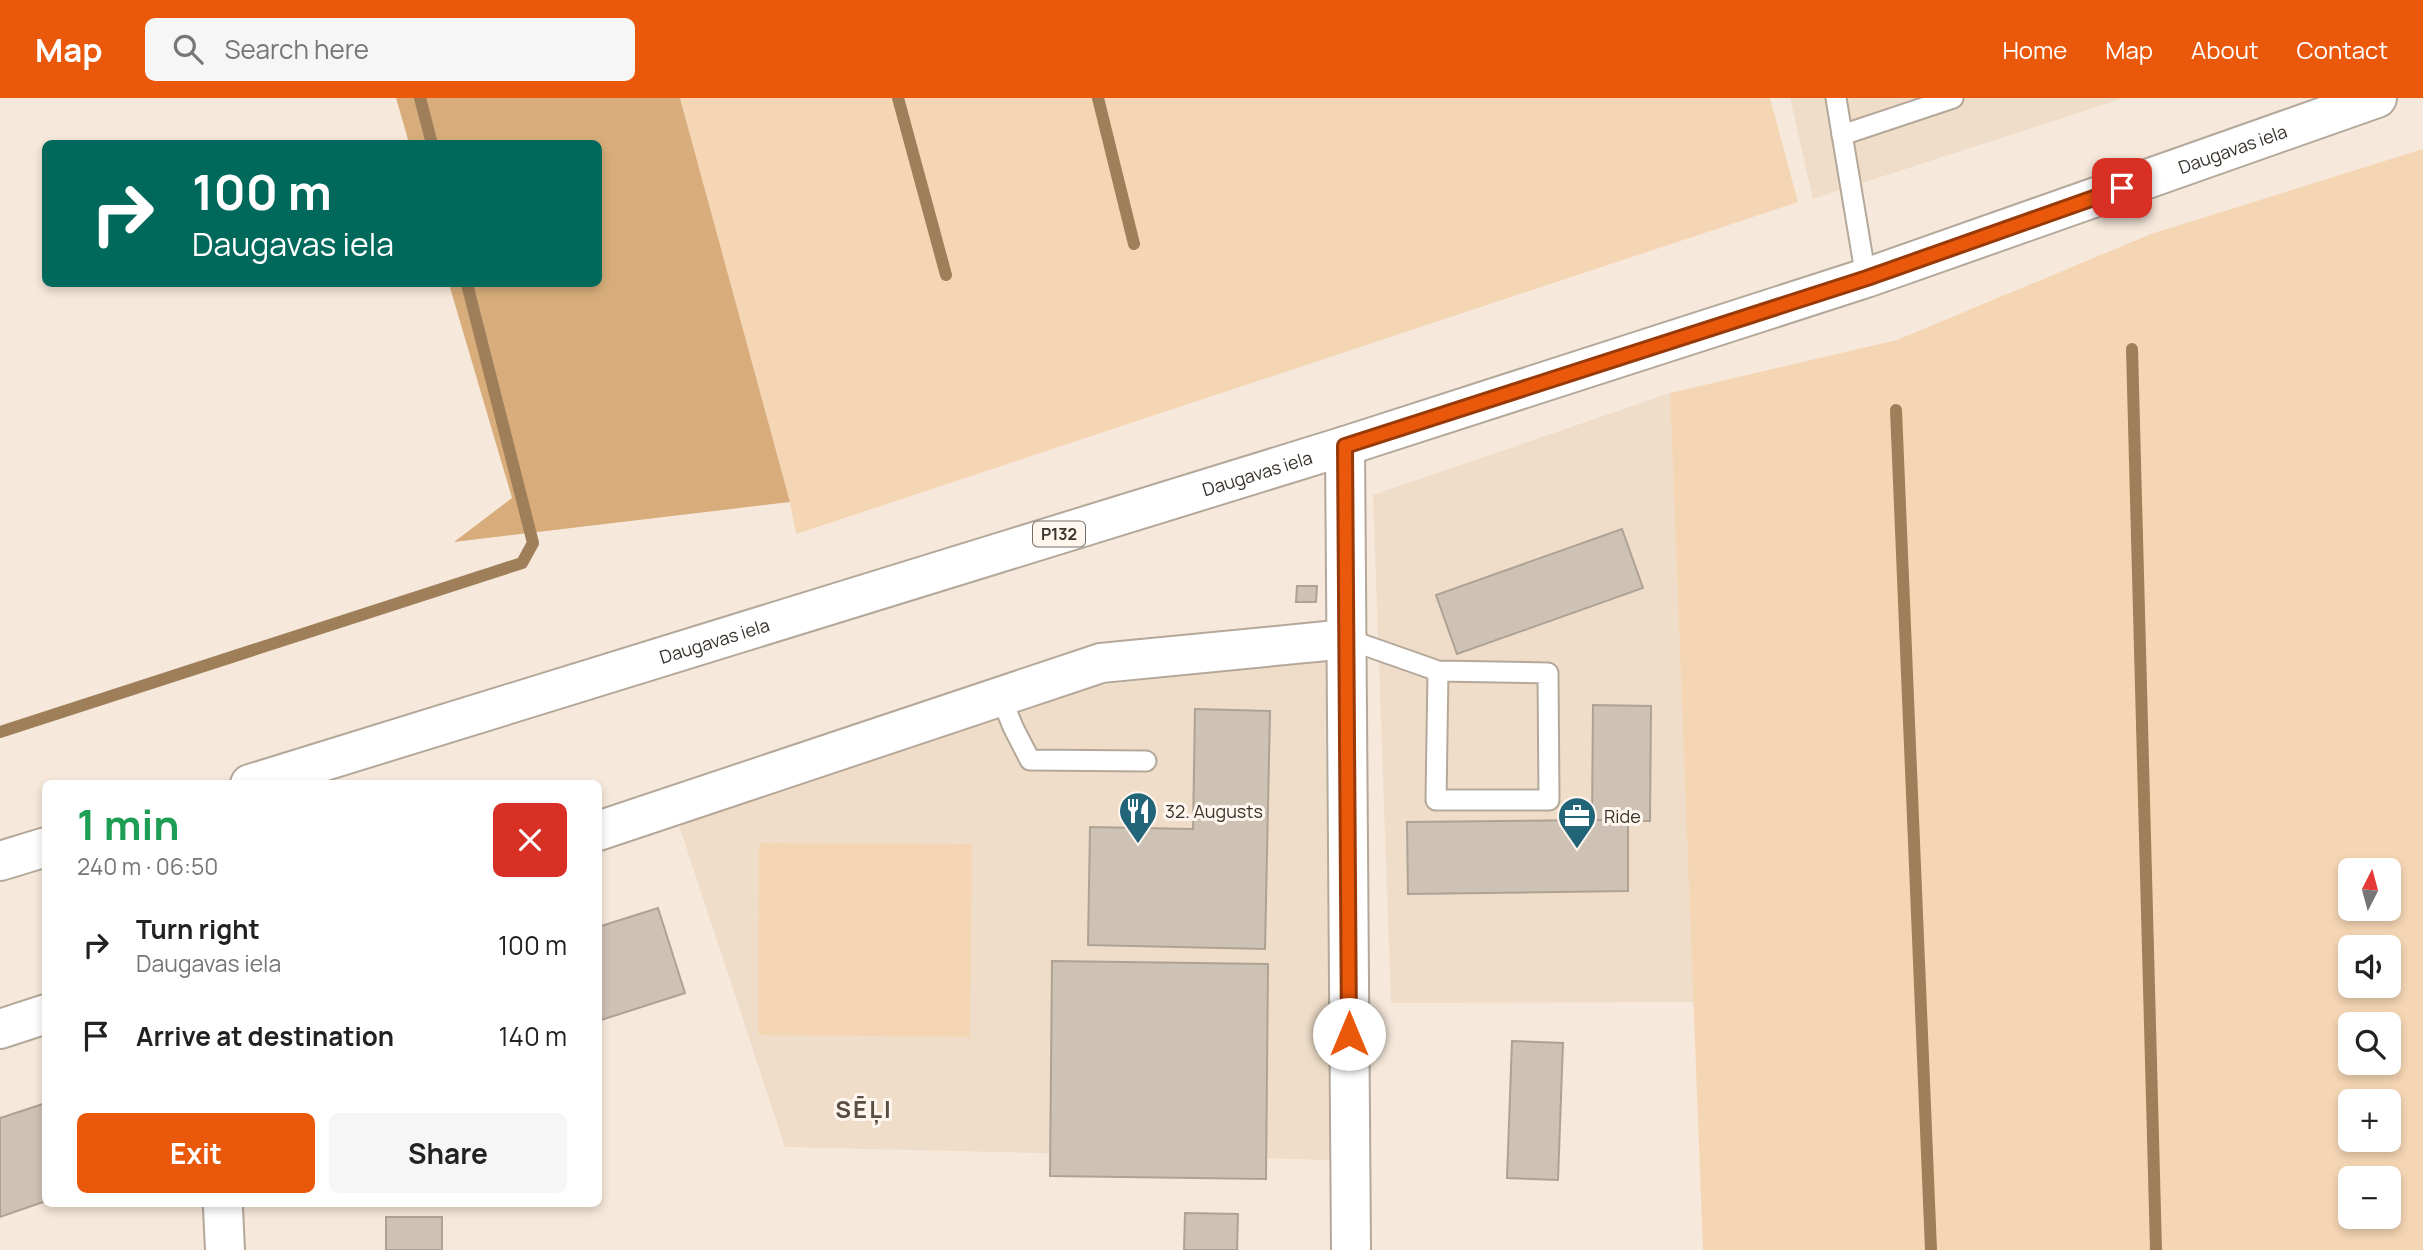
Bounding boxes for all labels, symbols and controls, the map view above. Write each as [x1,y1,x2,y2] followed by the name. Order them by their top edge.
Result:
[145,18,635,81] search box
[35,27,103,72] text: Map
[169,30,207,68] icon: search
[225,31,369,67] text: Search here
[2002,33,2067,66] text: Home
[2105,33,2153,66] text: Map
[2191,33,2259,66] text: About
[2297,33,2388,66] text: Contact
[2175,119,2290,179] street label: Daugavas iela
[192,158,332,225] text: 100 m
[2092,158,2152,218] pin
[77,168,168,259] icon: right
[2103,169,2141,207] icon: arrive
[192,222,394,266] text: Daugavas iela
[1199,445,1315,501] street label: Daugavas iela
[1033,522,1085,546] road number: P132
[657,612,772,669] street label: Daugavas iela
[1117,790,1159,845] restaurant icon: 32. Augusts
[77,795,180,853] text: 1 min
[1556,795,1598,850] office icon: Ride
[1165,799,1263,823] place label: 32. Augusts
[493,803,567,877] button: close
[1604,804,1641,828] place label: Ride
[77,850,218,882] text: 240 m · 06:50
[2338,858,2401,920] north arrow
[2338,858,2401,1229] map controls
[136,911,260,947] text: Turn right
[77,926,115,964] icon: right
[498,927,567,963] text: 100 m
[2338,935,2401,998] button: sound
[136,947,281,979] text: Daugavas iela
[1312,997,1386,1071] position arrow
[2338,1012,2401,1075] button: search
[77,1017,115,1055] icon: arrive
[136,1018,394,1054] text: Arrive at destination
[498,1018,567,1054] text: 140 m
[2338,1089,2401,1152] button: +
[835,1092,893,1125] district label: SĒĻI
[77,1113,315,1193] button: Exit
[329,1113,567,1193] button: Share
[2338,1166,2401,1229] button: −

